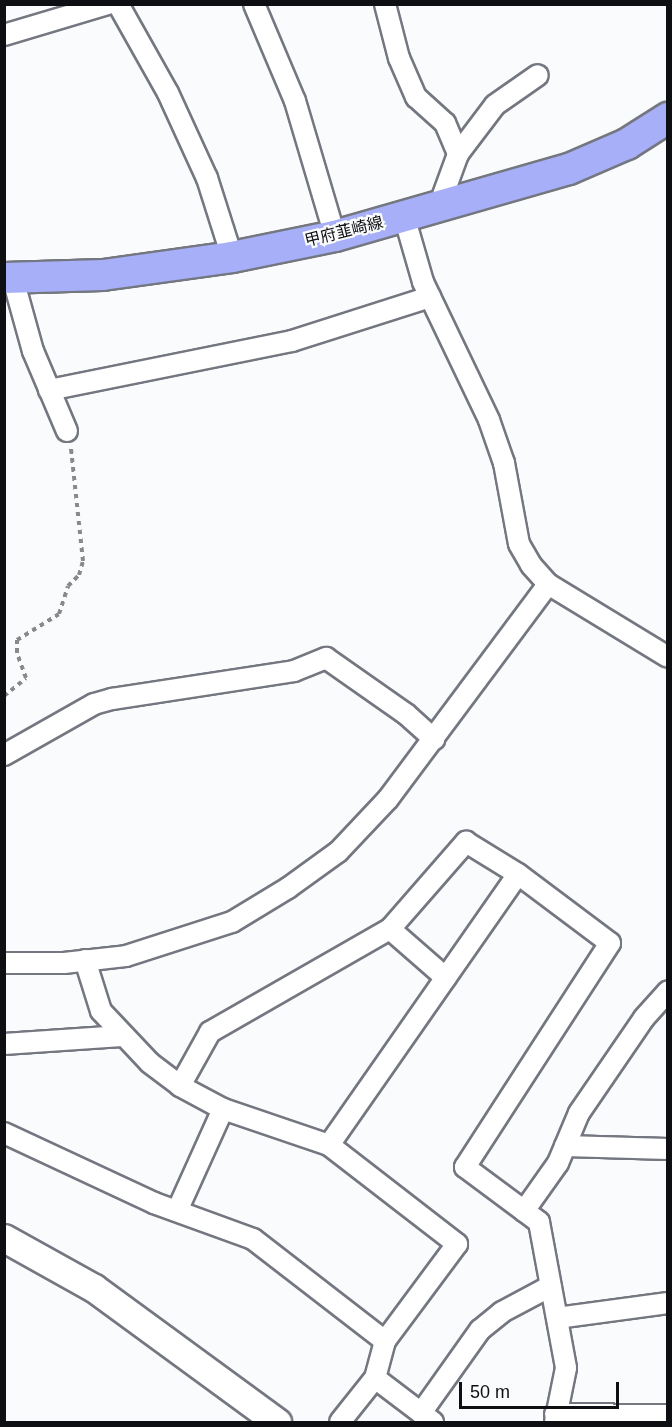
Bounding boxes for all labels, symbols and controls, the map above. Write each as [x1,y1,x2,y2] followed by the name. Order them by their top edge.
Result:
[303,213,385,251] street label: 甲府韮崎線
[462,1370,622,1408] scale bar
[470,1382,510,1402] text: 50 m

